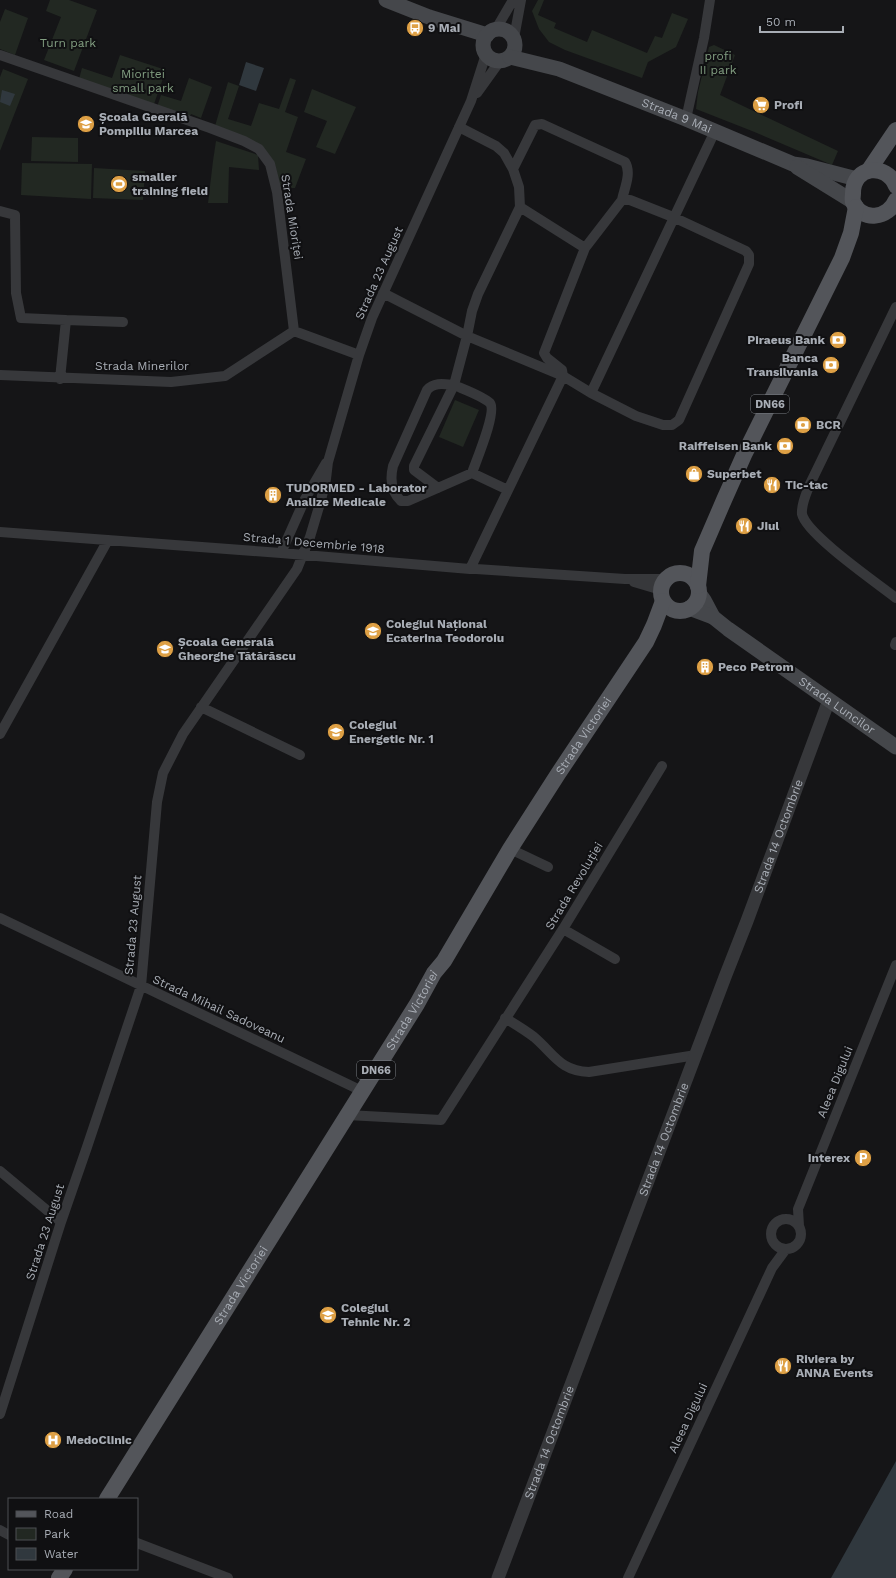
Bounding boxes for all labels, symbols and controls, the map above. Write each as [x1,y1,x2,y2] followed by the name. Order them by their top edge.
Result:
[760,8,843,34] scale bar
[766,15,796,29] text: 50 m
[405,18,425,38] bus stop icon: 9 Mai
[428,21,460,35] place label: 9 Mai
[40,36,96,50] park label: Turn park
[699,49,737,77] park label: profi II park
[112,67,174,95] park label: Mioritei small park
[640,95,714,136] street label: Strada 9 Mai
[751,95,771,115] supermarket icon: Profi
[774,98,803,112] place label: Profi
[99,110,198,138] place label: Școala Geerală Pompiliu Marcea
[76,114,96,134] school or university icon: Școala Geerală Pompiliu Marcea
[132,170,208,198] place label: smaller training field
[278,173,306,261] street label: Strada Mioriței
[109,174,129,194] sports icon: smaller training field
[352,224,406,322] street label: Strada 23 August
[828,330,848,350] bank icon: Piraeus Bank
[747,333,826,347] place label: Piraeus Bank
[746,351,818,379] place label: Banca Transilvania
[821,355,841,375] bank icon: Banca Transilvania
[95,359,189,373] street label: Strada Minerilor
[751,395,789,413] road number: DN66
[793,415,813,435] bank icon: BCR
[816,418,841,432] place label: BCR
[775,436,795,456] bank icon: Raiffeisen Bank
[679,439,773,453] place label: Raiffeisen Bank
[684,464,704,484] shop icon: Superbet
[707,467,762,481] place label: Superbet
[762,475,782,495] restaurant icon: Tic-tac
[785,478,828,492] place label: Tic-tac
[286,481,428,509] place label: TUDORMED - Laborator Analize Medicale
[263,485,283,505] building icon: TUDORMED - Laborator Analize Medicale
[734,516,754,536] restaurant icon: Jiul
[757,519,779,533] place label: Jiul
[243,530,385,556] street label: Strada 1 Decembrie 1918
[386,617,504,645] place label: Colegiul Național Ecaterina Teodoroiu
[363,621,383,641] school or university icon: Colegiul Național Ecaterina Teodoroiu
[178,635,296,663] place label: Școala Generală Gheorghe Tătărăscu
[155,639,175,659] school or university icon: Școala Generală Gheorghe Tătărăscu
[695,657,715,677] building icon: Peco Petrom
[718,660,794,674] place label: Peco Petrom
[796,674,878,737] street label: Strada Luncilor
[553,694,614,777] street label: Strada Victoriei
[349,718,434,746] place label: Colegiul Energetic Nr. 1
[326,722,346,742] school or university icon: Colegiul Energetic Nr. 1
[751,777,806,895] street label: Strada 14 Octombrie
[542,840,606,932] street label: Strada Revoluției
[122,874,144,976] street label: Strada 23 August
[383,967,440,1053] street label: Strada Victoriei
[151,972,287,1046] street label: Strada Mihail Sadoveanu
[814,1044,856,1120] street label: Aleea Digului
[357,1061,395,1079] road number: DN66
[636,1080,692,1198] street label: Strada 14 Octombrie
[853,1148,873,1168] parking icon: Interex
[808,1151,850,1165] place label: Interex
[23,1182,67,1282] street label: Strada 23 August
[211,1243,271,1327] street label: Strada Victoriei
[341,1301,411,1329] place label: Colegiul Tehnic Nr. 2
[318,1305,338,1325] school or university icon: Colegiul Tehnic Nr. 2
[796,1352,874,1380] place label: Riviera by ANNA Events
[773,1356,793,1376] restaurant icon: Riviera by ANNA Events
[666,1381,710,1455] street label: Aleea Digului
[521,1384,577,1501] street label: Strada 14 Octombrie
[43,1430,63,1450] hospital icon: MedoClinic
[66,1433,132,1447] place label: MedoClinic
[8,1498,138,1570] legend
[44,1507,73,1521] text: Road
[44,1527,70,1541] text: Park
[44,1547,79,1561] text: Water

